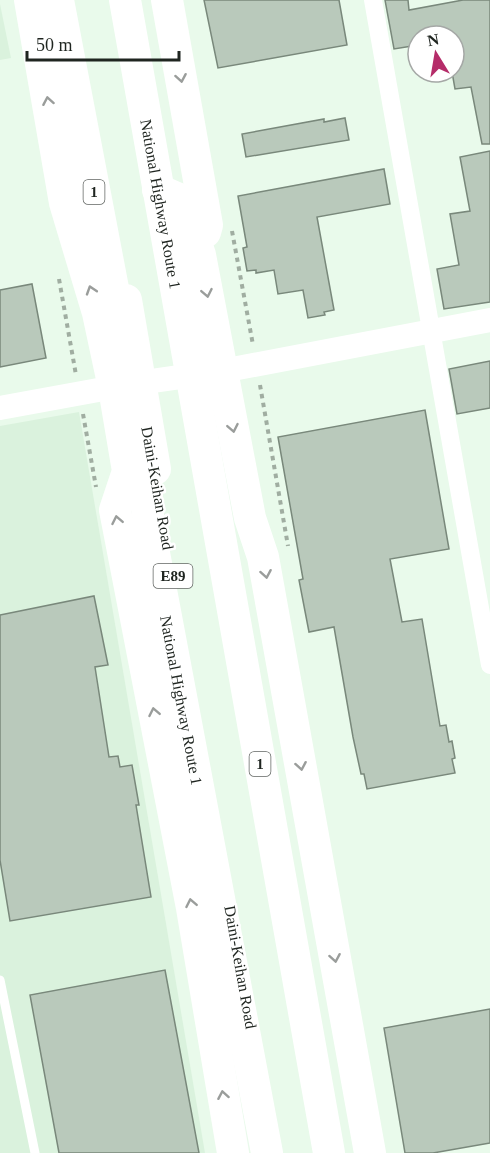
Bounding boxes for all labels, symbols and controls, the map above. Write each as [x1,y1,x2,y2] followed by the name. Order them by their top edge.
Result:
[27,24,178,62] scale bar
[406,24,466,84] north arrow
[426,30,441,49] text: N
[36,35,73,55] text: 50 m
[174,73,187,83] one-way arrow
[42,96,54,105] one-way arrow
[137,118,184,290] street label: National Highway Route 1
[84,180,104,204] road number: 1
[86,285,98,296] one-way arrow
[200,287,213,297] one-way arrow
[226,423,239,433] one-way arrow
[138,425,177,551] street label: Daini-Keihan Road
[111,515,124,525] one-way arrow
[154,564,192,588] road number: E89
[259,569,272,579] one-way arrow
[157,614,206,787] street label: National Highway Route 1
[148,707,161,717] one-way arrow
[250,752,270,776] road number: 1
[294,761,307,771] one-way arrow
[185,898,198,908] one-way arrow
[221,904,260,1030] street label: Daini-Keihan Road
[328,953,341,963] one-way arrow
[218,1091,230,1100] one-way arrow

